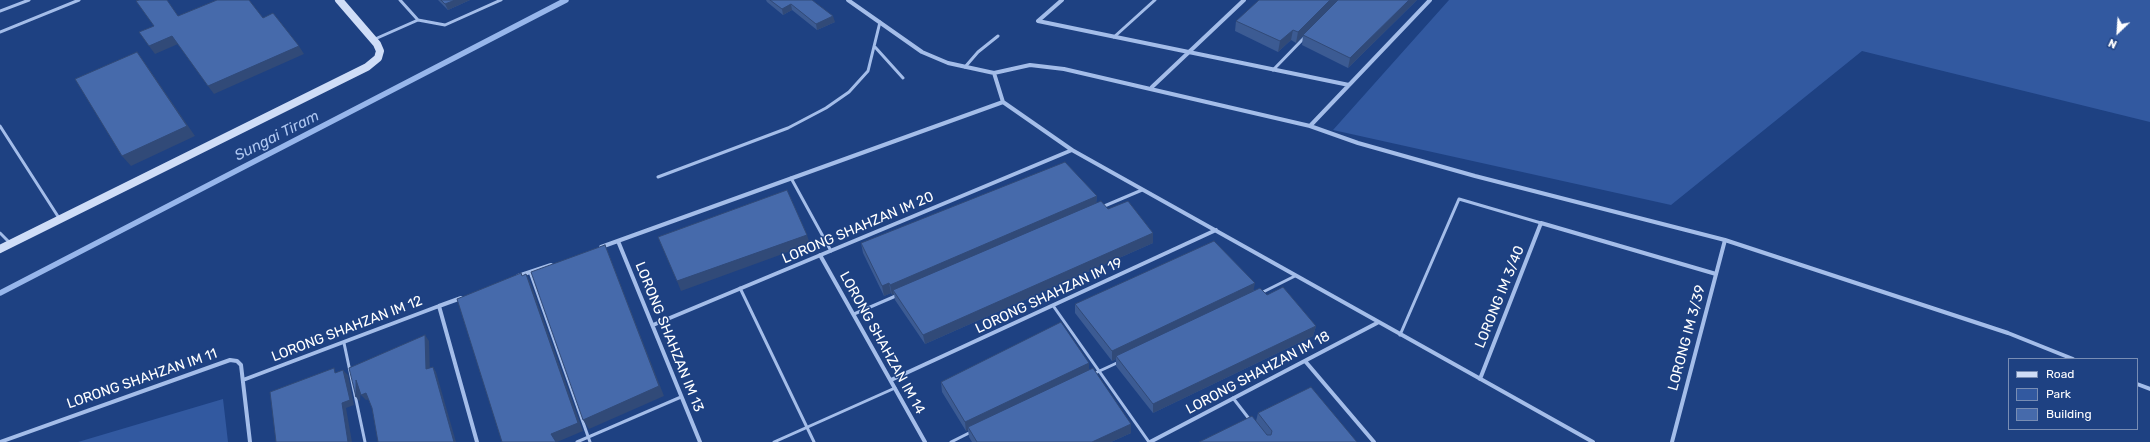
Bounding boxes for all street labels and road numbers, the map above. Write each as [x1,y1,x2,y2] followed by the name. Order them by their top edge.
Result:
[780,188,936,268] street label: LORONG SHAHZAN IM 20
[1472,243,1528,351] street label: LORONG IM 3/40
[973,255,1125,337] street label: LORONG SHAHZAN IM 19
[631,260,707,414] street label: LORONG SHAHZAN IM 13
[836,269,928,417] street label: LORONG SHAHZAN IM 14
[1665,283,1709,393] street label: LORONG IM 3/39
[269,292,425,366] street label: LORONG SHAHZAN IM 12
[1183,328,1333,418] street label: LORONG SHAHZAN IM 18
[65,345,219,413] street label: LORONG SHAHZAN IM 11

